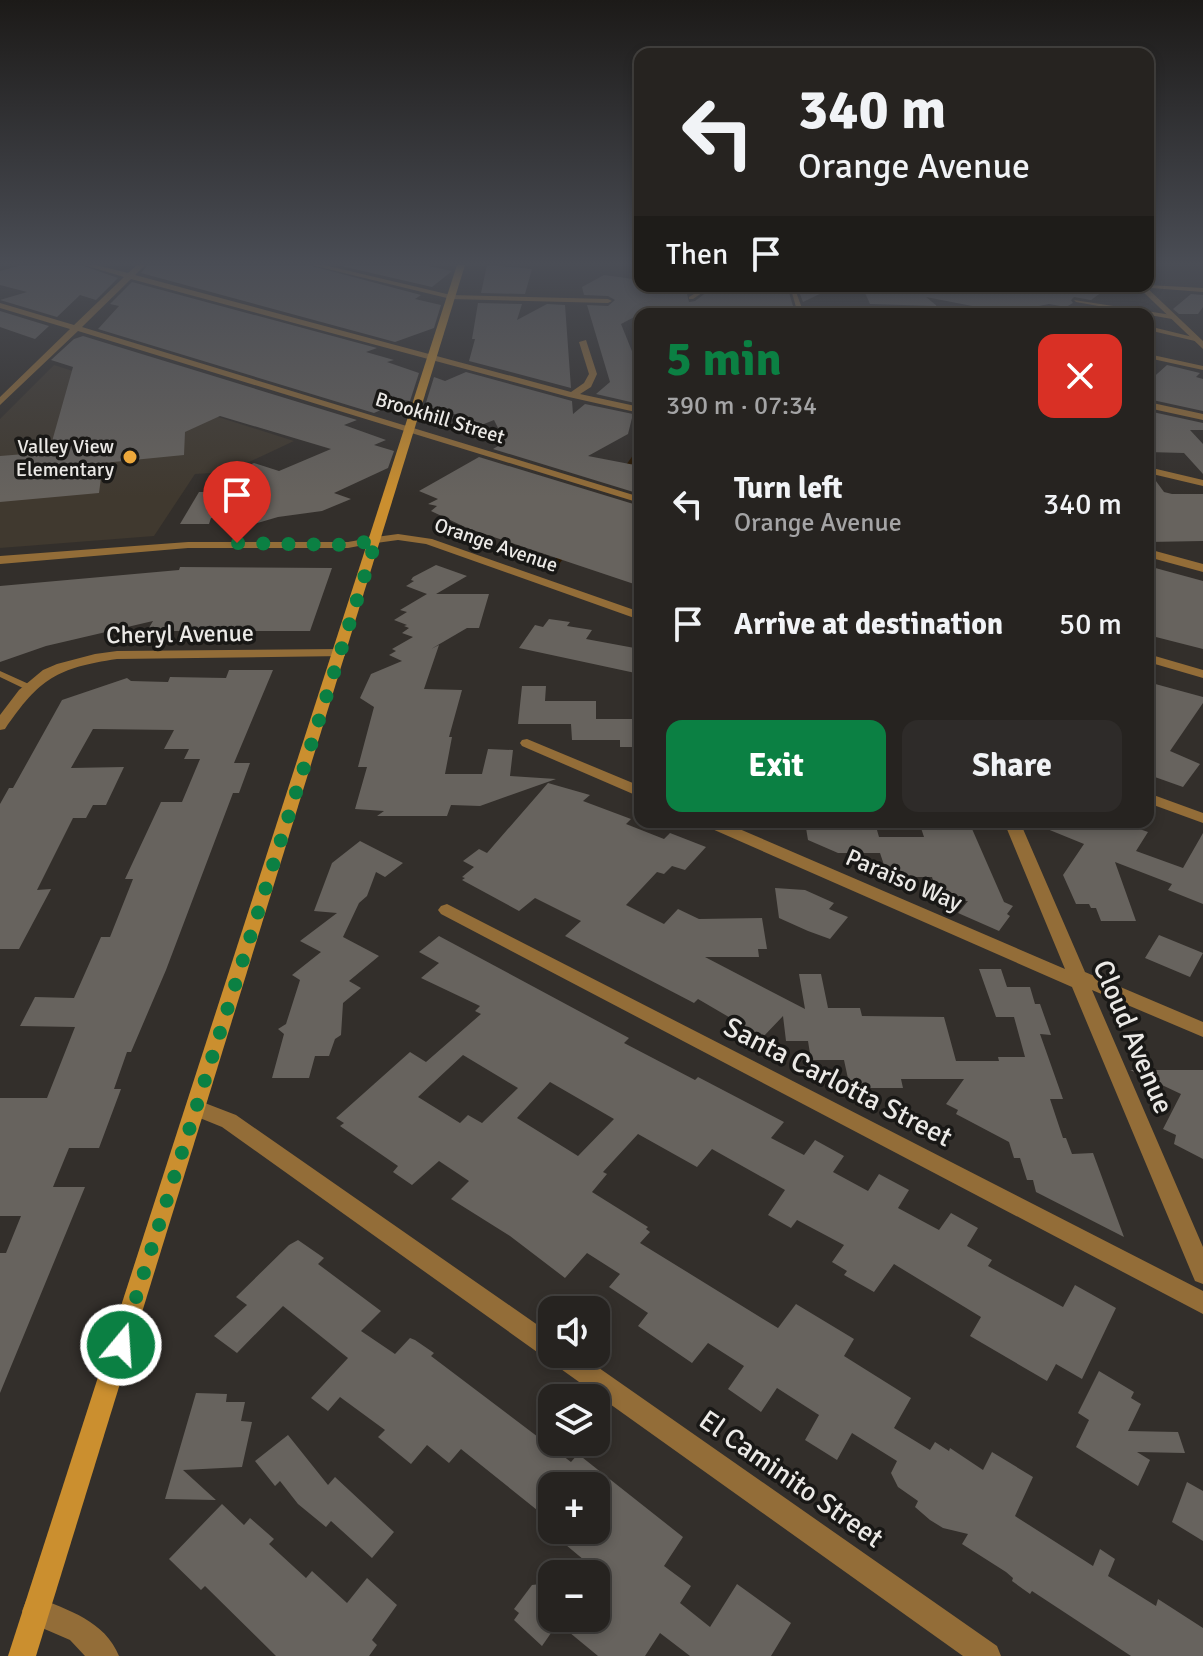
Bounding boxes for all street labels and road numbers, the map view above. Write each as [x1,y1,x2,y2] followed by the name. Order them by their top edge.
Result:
[372,386,508,450] street label: Brookhill Street
[431,512,561,578] street label: Orange Avenue
[106,618,254,650] street label: Cheryl Avenue
[841,842,967,918] street label: Paraiso Way
[1085,955,1181,1119] street label: Cloud Avenue
[718,1010,958,1154] street label: Santa Carlotta Street
[692,1403,890,1555] street label: El Caminito Street

